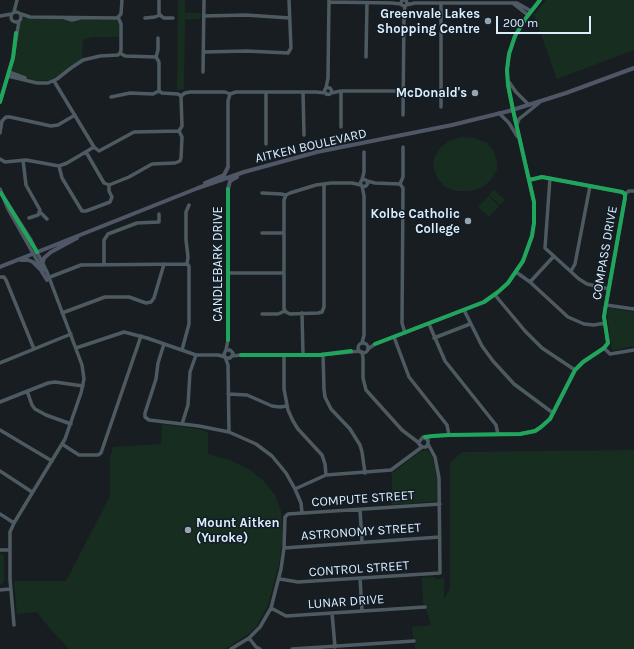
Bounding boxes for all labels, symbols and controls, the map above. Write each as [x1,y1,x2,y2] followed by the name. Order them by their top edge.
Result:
[377,6,480,37] place label: Greenvale Lakes Shopping Centre
[498,8,593,34] scale bar
[483,16,493,26] marker: Greenvale Lakes Shopping Centre
[503,16,538,30] text: 200 m
[396,85,467,101] place label: McDonald's
[470,88,480,98] marker: McDonald's
[254,126,368,166] street label: AITKEN BOULEVARD
[589,205,621,301] street label: COMPASS DRIVE
[210,206,226,322] street label: CANDLEBARK DRIVE
[370,206,460,237] place label: Kolbe Catholic College
[463,216,473,226] marker: Kolbe Catholic College
[311,488,415,510] street label: COMPUTE STREET
[196,515,280,546] place label: Mount Aitken (Yuroke)
[301,520,421,544] street label: ASTRONOMY STREET
[183,525,193,535] marker: Mount Aitken (Yuroke)
[308,558,410,580] street label: CONTROL STREET
[307,592,385,612] street label: LUNAR DRIVE

